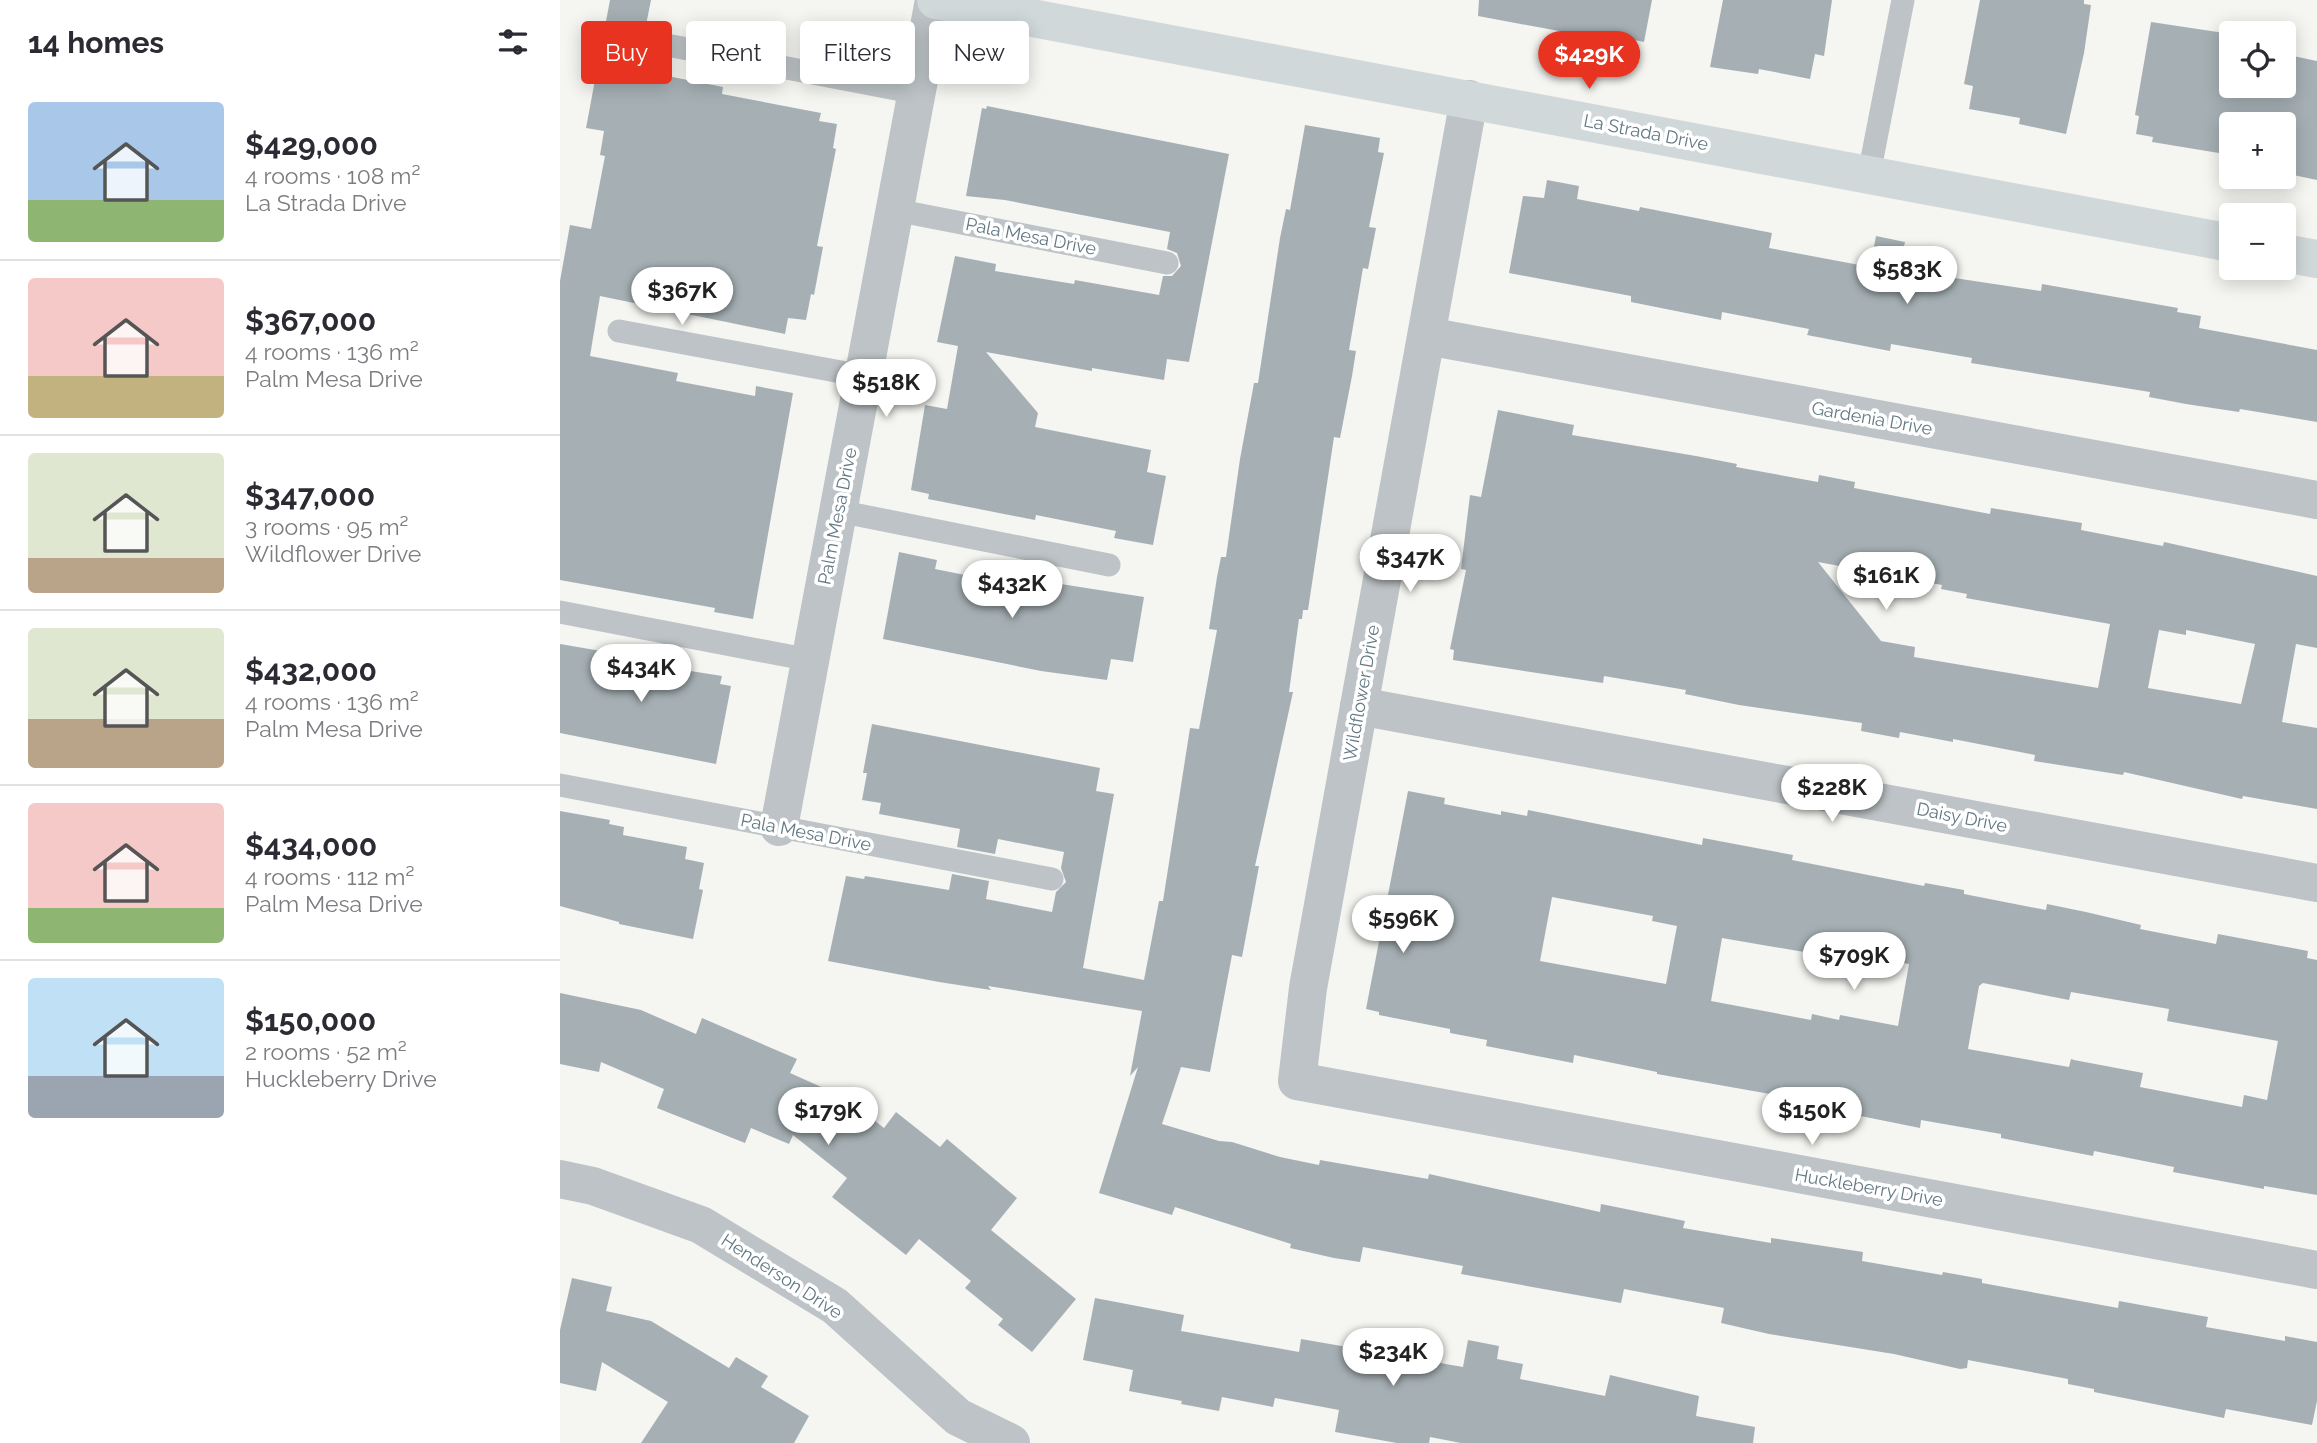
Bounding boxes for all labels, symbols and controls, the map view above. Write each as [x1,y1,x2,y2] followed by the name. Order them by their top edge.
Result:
[581,21,672,84] chip: Buy
[686,21,786,84] chip: Rent
[800,21,915,84] chip: Filters
[929,21,1029,84] chip: New
[2219,21,2296,280] map controls
[2219,21,2296,98] button: locate
[494,23,532,61] icon: filters
[28,25,164,60] text: 14 homes
[1540,32,1638,91] pin: $429K
[1554,40,1624,67] text: $429K
[1582,110,1710,154] street label: La Strada Drive
[2219,112,2296,189] button: +
[245,127,378,162] text: $429,000
[84,130,168,214] icon: home
[245,162,420,189] text: 4 rooms · 108 m²
[245,189,406,216] text: La Strada Drive
[2219,203,2296,280] button: −
[964,213,1098,259] street label: Pala Mesa Drive
[1858,246,1956,306] pin: $583K
[1872,255,1942,282] text: $583K
[633,268,731,327] pin: $367K
[647,276,717,303] text: $367K
[245,303,376,338] text: $367,000
[84,306,168,390] icon: home
[245,338,419,365] text: 4 rooms · 136 m²
[837,360,935,419] pin: $518K
[245,365,423,392] text: Palm Mesa Drive
[852,368,920,395] text: $518K
[1810,397,1934,439] street label: Gardenia Drive
[813,445,861,586] street label: Palm Mesa Drive
[245,478,375,513] text: $347,000
[84,481,168,565] icon: home
[245,513,408,540] text: 3 rooms · 95 m²
[1361,534,1459,594] pin: $347K
[245,540,421,567] text: Wildflower Drive
[1376,543,1444,570] text: $347K
[1837,552,1935,612] pin: $161K
[963,560,1061,620] pin: $432K
[1853,561,1919,588] text: $161K
[978,569,1046,596] text: $432K
[1339,623,1383,763] street label: Wildflower Drive
[592,644,690,704] pin: $434K
[245,653,377,688] text: $432,000
[606,653,676,680] text: $434K
[84,656,168,740] icon: home
[245,688,419,715] text: 4 rooms · 136 m²
[245,715,423,742] text: Palm Mesa Drive
[1783,764,1881,824] pin: $228K
[1797,773,1867,800] text: $228K
[1915,798,2010,836] street label: Daisy Drive
[739,809,873,855] street label: Pala Mesa Drive
[245,828,377,863] text: $434,000
[84,831,168,915] icon: home
[245,863,414,890] text: 4 rooms · 112 m²
[245,890,423,917] text: Palm Mesa Drive
[1354,895,1452,955] pin: $596K
[1368,904,1438,931] text: $596K
[1805,932,1903,992] pin: $709K
[1819,941,1889,968] text: $709K
[245,1003,376,1038] text: $150,000
[84,1006,168,1090] icon: home
[245,1038,407,1065] text: 2 rooms · 52 m²
[245,1065,437,1092] text: Huckleberry Drive
[779,1088,877,1147] pin: $179K
[1763,1088,1861,1147] pin: $150K
[794,1096,862,1123] text: $179K
[1778,1096,1846,1123] text: $150K
[1793,1164,1945,1210] street label: Huckleberry Drive
[718,1229,847,1323] street label: Henderson Drive
[1344,1328,1442,1388] pin: $234K
[1359,1337,1427,1364] text: $234K

